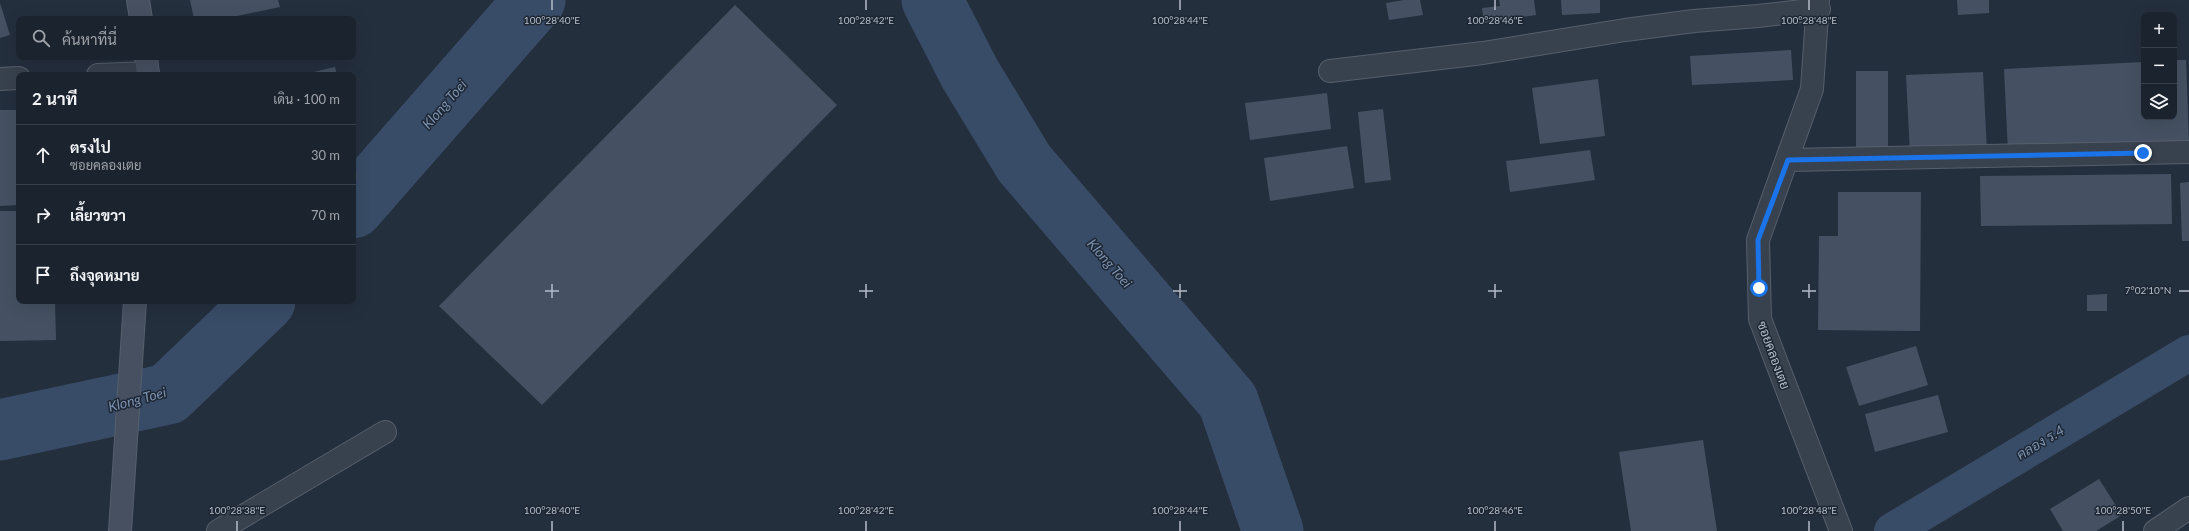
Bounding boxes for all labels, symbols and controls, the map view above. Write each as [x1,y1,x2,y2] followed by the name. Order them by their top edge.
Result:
[2141,12,2177,120] map controls
[2141,12,2177,48] button: +
[524,14,580,26] text: 100°28'40"E
[838,14,894,26] text: 100°28'42"E
[1152,14,1208,26] text: 100°28'44"E
[1467,14,1523,26] text: 100°28'46"E
[1781,14,1837,26] text: 100°28'48"E
[16,16,356,60] search box
[30,27,52,49] icon: search
[62,30,117,48] text: ค้นหาที่นี่
[2141,48,2177,84] button: −
[418,75,470,132] water label: Klong Toei
[2141,84,2177,120] button: layers
[32,88,77,109] text: 2 นาที
[273,91,340,107] text: เดิน · 100 m
[70,138,111,156] text: ตรงไป
[32,144,54,166] icon: ahead
[2134,144,2152,162] route end
[311,147,340,163] text: 30 m
[70,157,141,173] text: ซอยคลองเตย
[32,204,54,226] icon: right
[70,206,126,224] text: เลี้ยวขวา
[311,207,340,223] text: 70 m
[1084,235,1136,292] water label: Klong Toei
[32,264,54,286] icon: arrive
[70,266,140,284] text: ถึงจุดหมาย
[1750,279,1768,297] route start
[2125,284,2171,296] text: 7°02'10"N
[1754,319,1794,391] street label: ซอยคลองเตย
[106,383,169,415] water label: Klong Toei
[2013,421,2067,463] water label: คลอง ร.4
[209,504,265,516] text: 100°28'38"E
[524,504,580,516] text: 100°28'40"E
[838,504,894,516] text: 100°28'42"E
[1152,504,1208,516] text: 100°28'44"E
[1467,504,1523,516] text: 100°28'46"E
[1781,504,1837,516] text: 100°28'48"E
[2095,504,2151,516] text: 100°28'50"E

